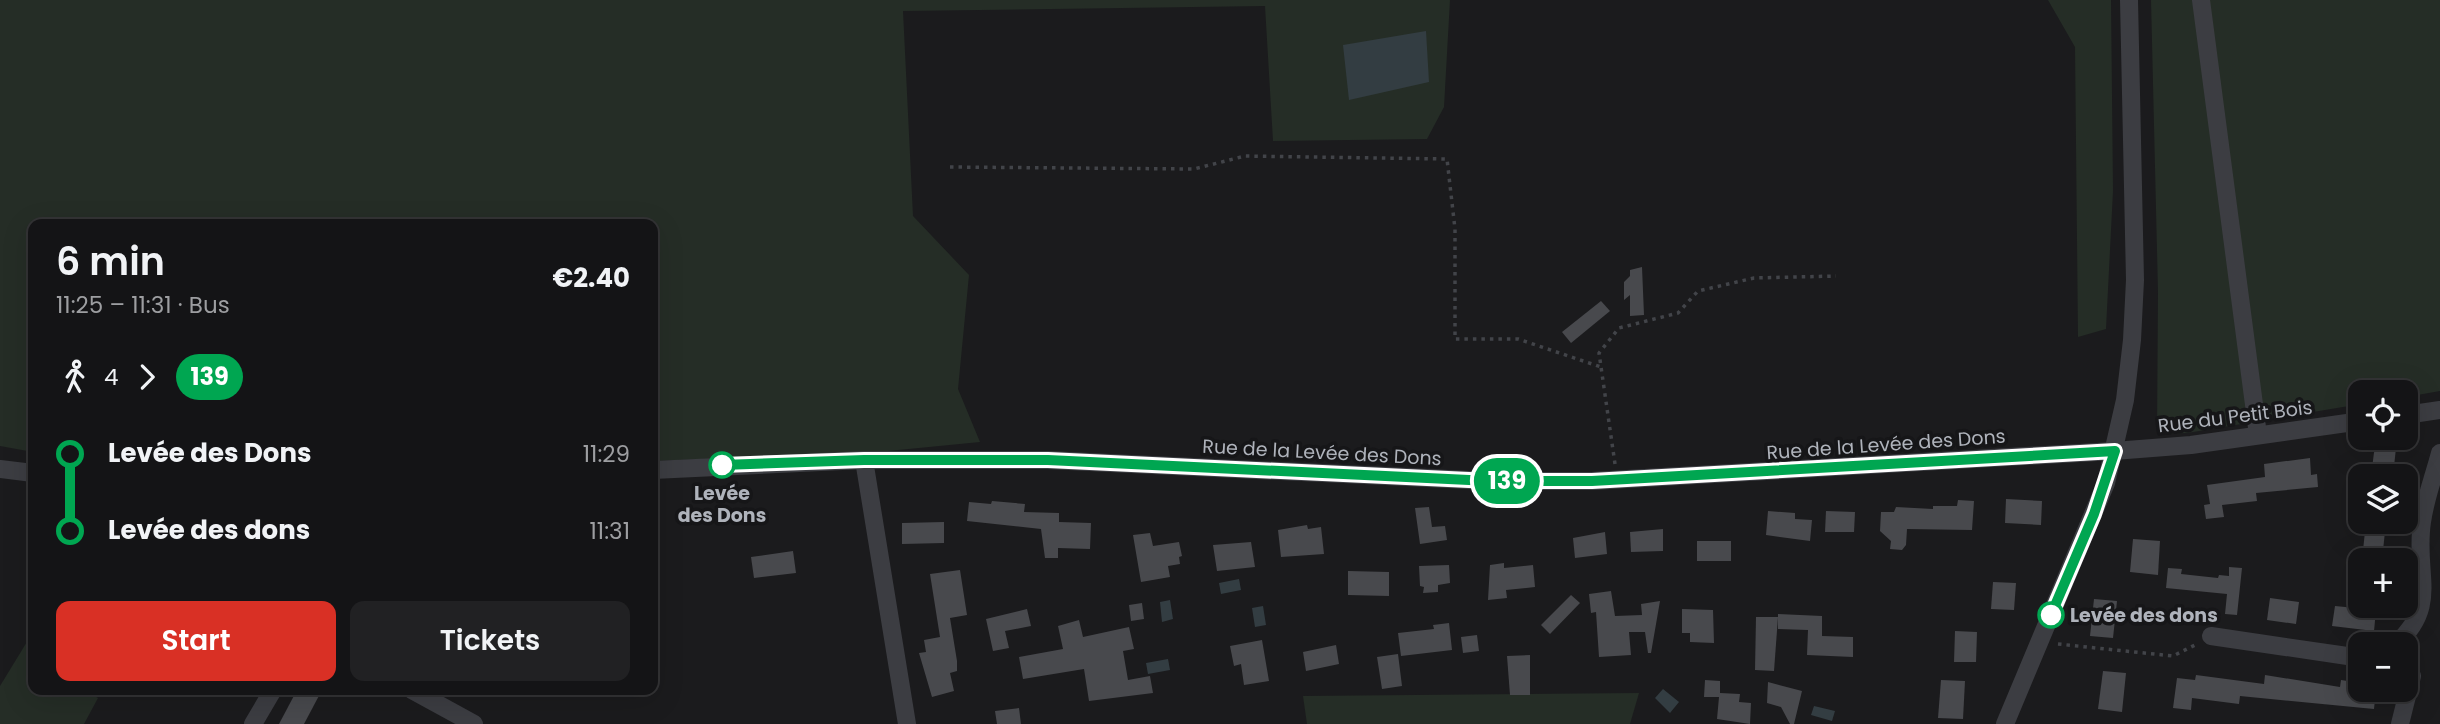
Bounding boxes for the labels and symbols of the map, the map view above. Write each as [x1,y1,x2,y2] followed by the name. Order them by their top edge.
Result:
[2156,394,2314,439] street label: Rue du Petit Bois
[1766,423,2006,466] street label: Rue de la Levée des Dons
[1202,433,1442,472] street label: Rue de la Levée des Dons
[709,452,735,478] marker: Levée des Dons
[1467,458,1547,504] line badge: 139
[678,480,766,529] place label: Levée des Dons
[2038,602,2064,628] marker: Levée des dons
[2070,602,2218,629] place label: Levée des dons

